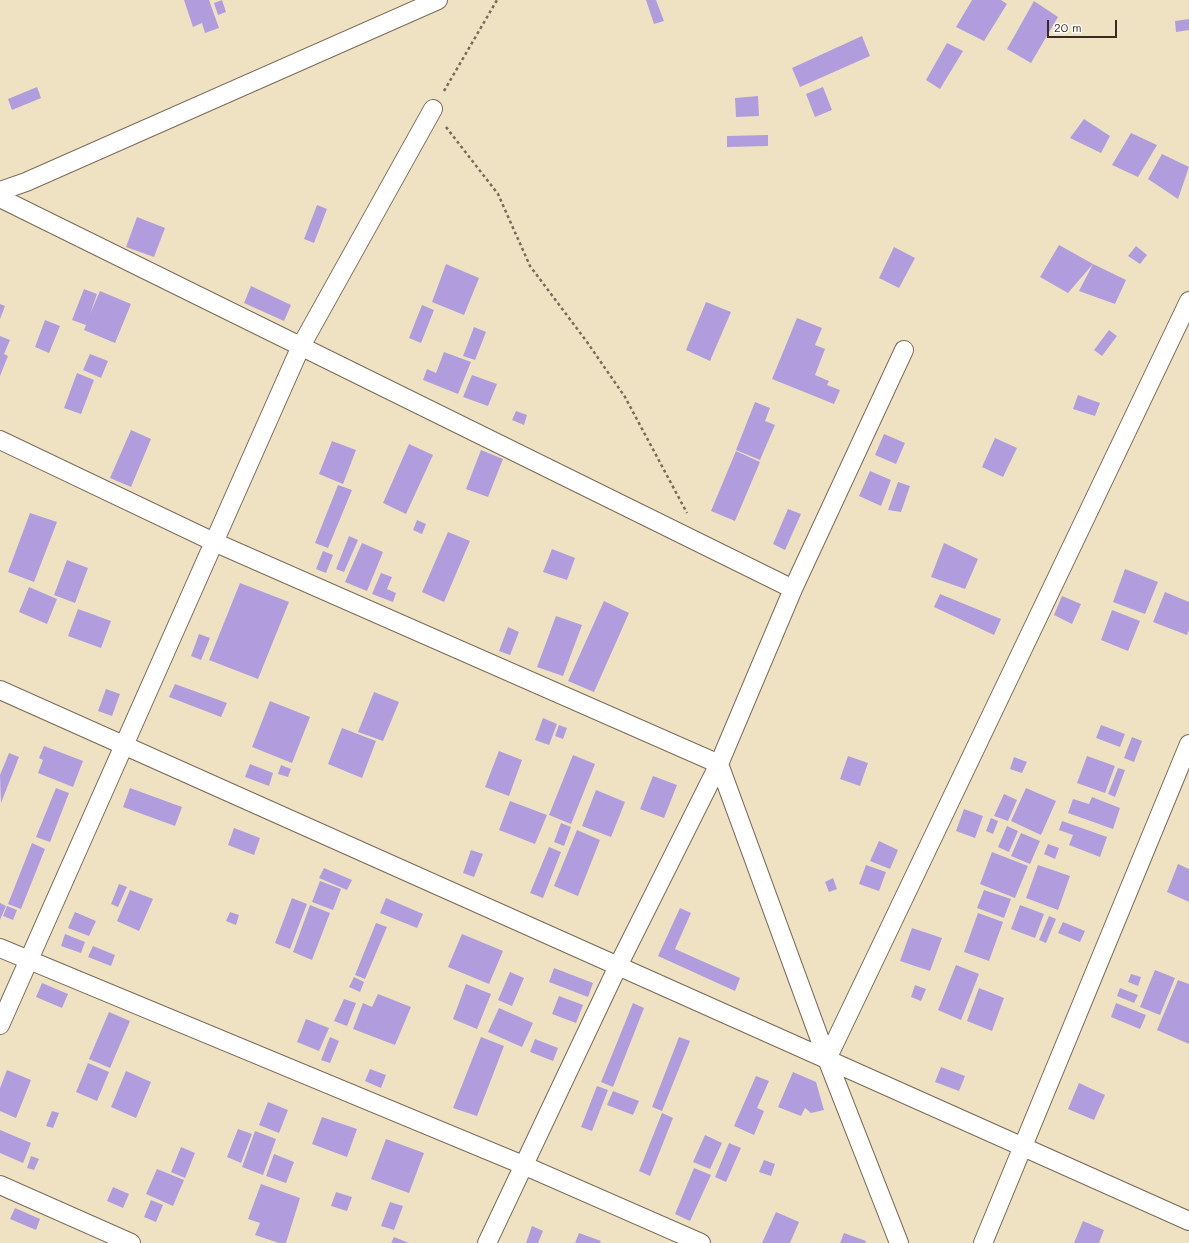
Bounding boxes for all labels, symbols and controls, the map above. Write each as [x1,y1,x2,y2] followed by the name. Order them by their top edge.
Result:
[1049,12,1119,38] scale bar
[1054,19,1082,35] text: 20 m

